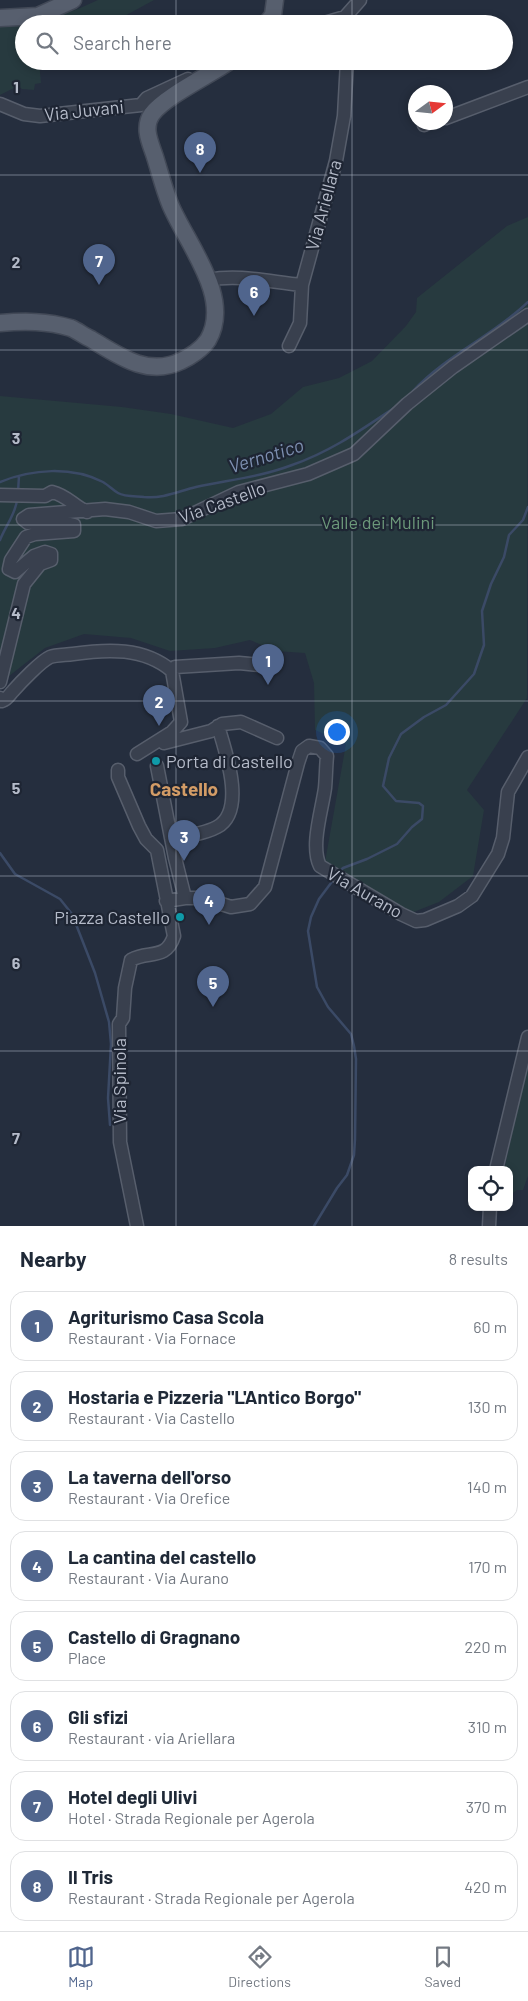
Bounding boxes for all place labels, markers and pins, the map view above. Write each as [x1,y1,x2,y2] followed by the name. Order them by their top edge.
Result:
[184,132,216,173] pin: 8
[83,244,115,285] pin: 7
[238,275,270,316] pin: 6
[252,644,284,685] pin: 1
[143,685,175,726] pin: 2
[166,750,293,772] place label: Porta di Castello
[150,755,162,767] marker: Porta di Castello
[168,820,200,861] pin: 3
[193,884,225,925] pin: 4
[54,906,170,928] place label: Piazza Castello
[174,911,186,923] marker: Piazza Castello
[197,966,229,1007] pin: 5

